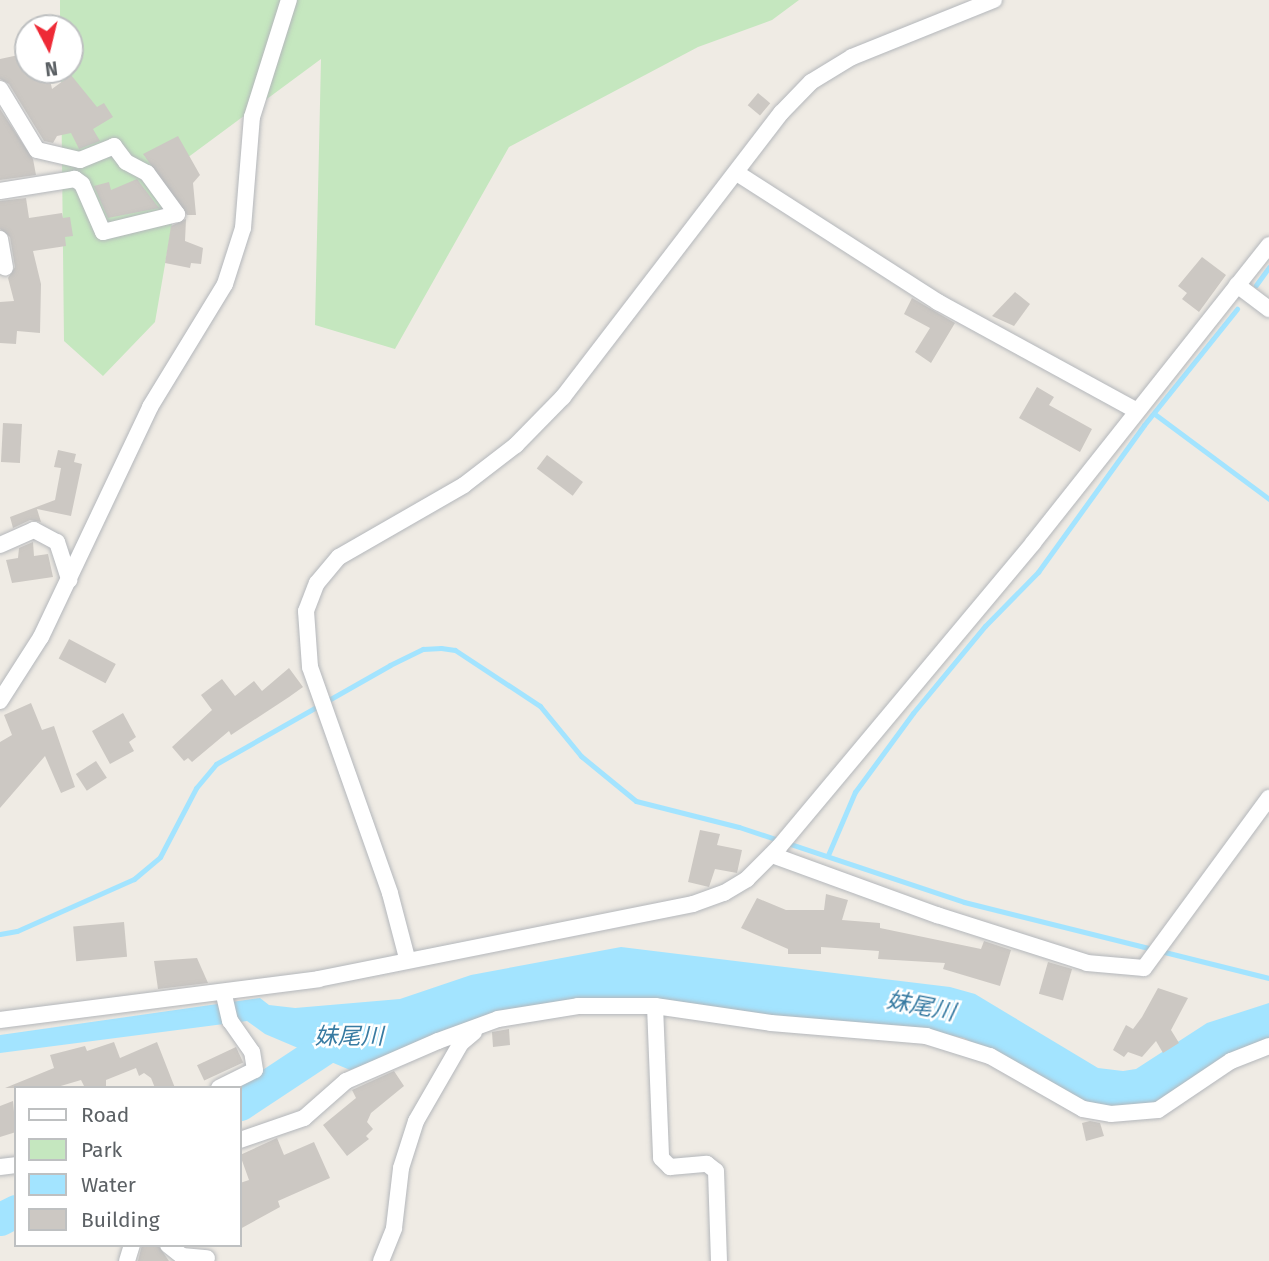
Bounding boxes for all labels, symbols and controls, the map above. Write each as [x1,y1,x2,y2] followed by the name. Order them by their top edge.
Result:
[14,14,84,84] north arrow
[44,56,59,81] text: N
[885,986,957,1026] water label: 妹尾川
[315,1022,383,1050] water label: 妹尾川
[14,1086,242,1247] legend
[81,1102,129,1128] text: Road
[81,1137,122,1163] text: Park
[81,1172,136,1198] text: Water
[81,1207,160,1233] text: Building

